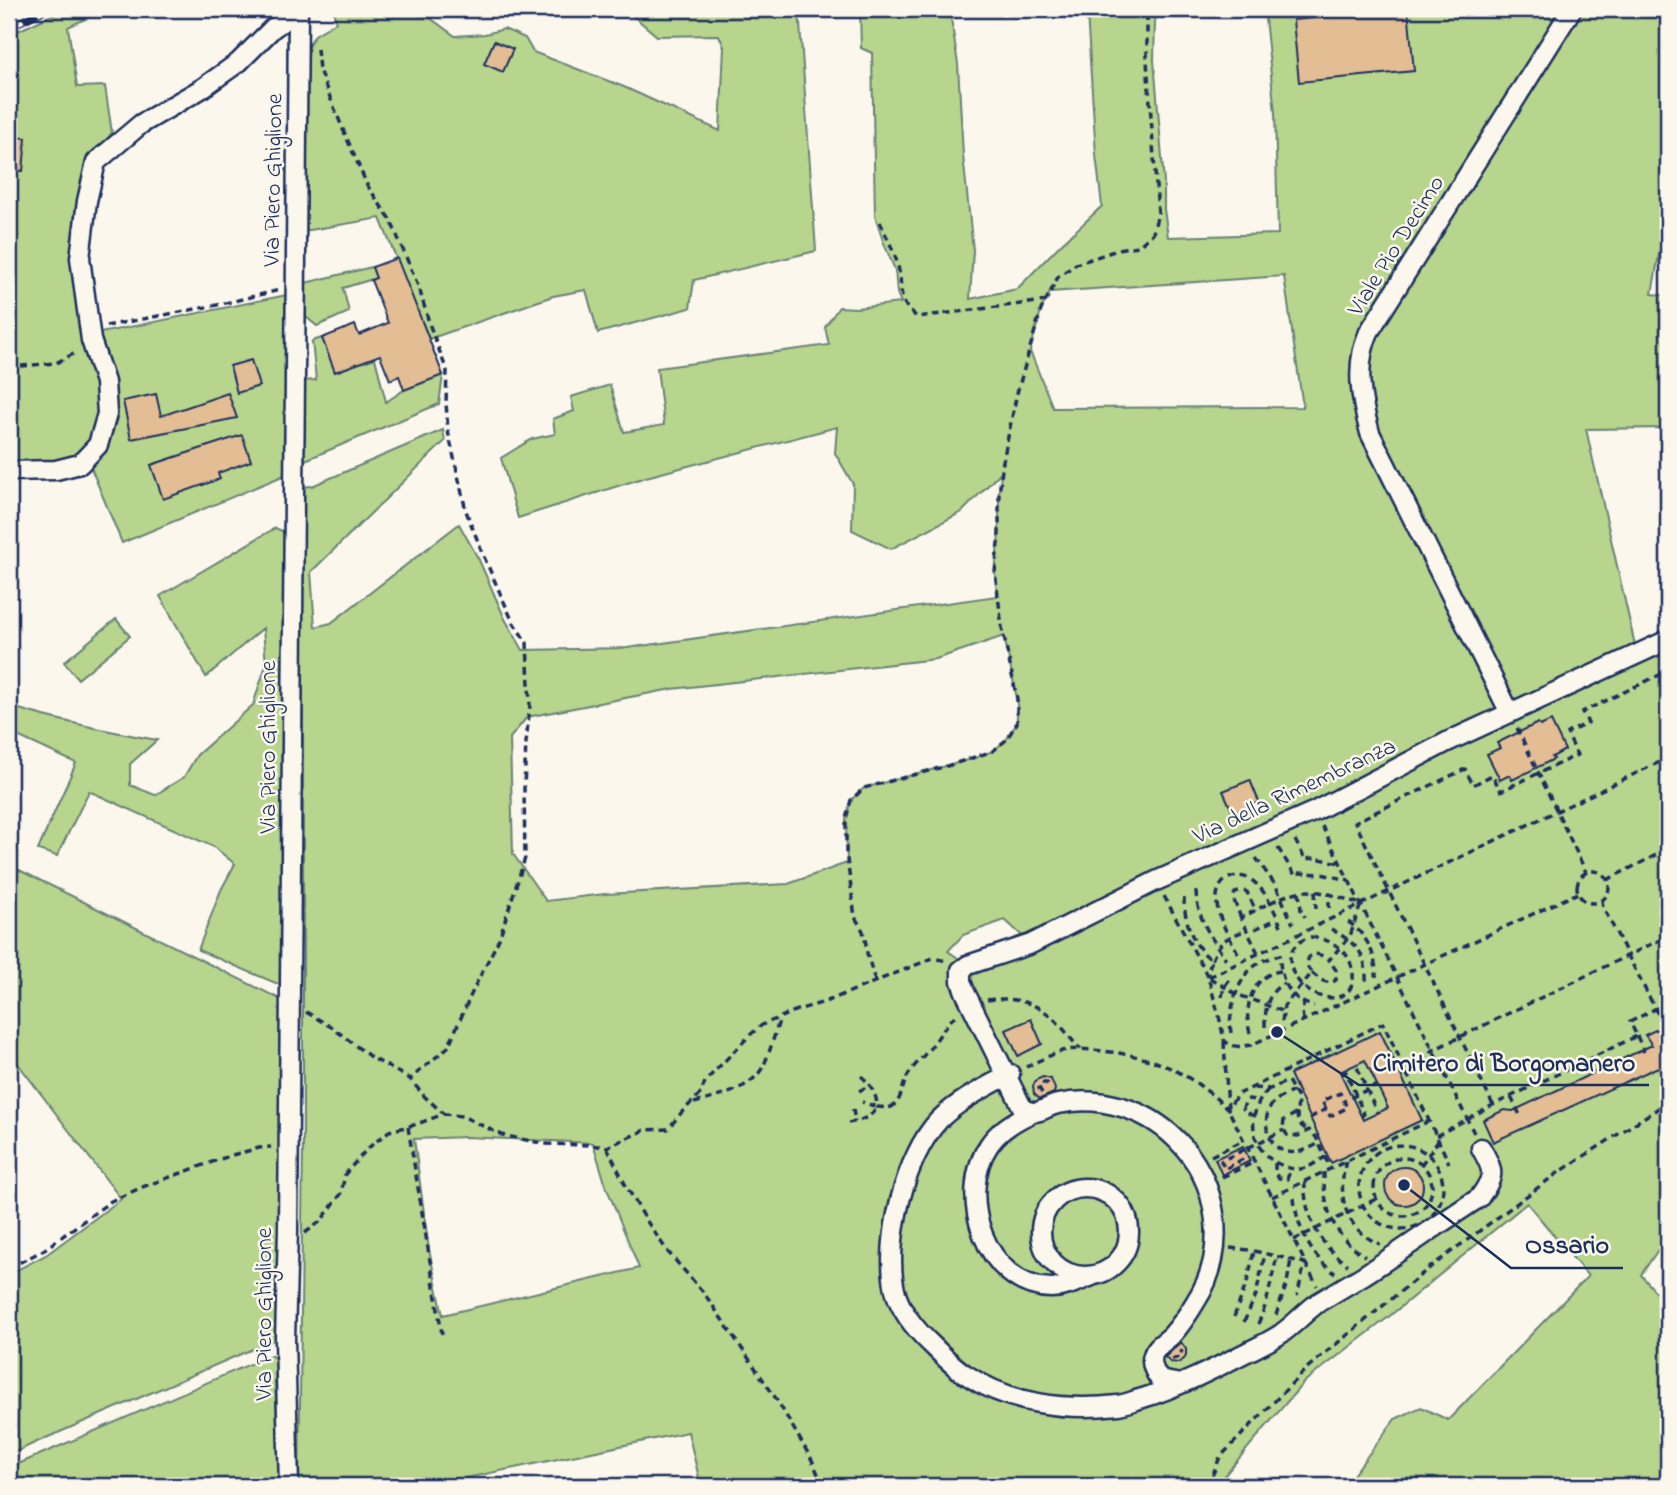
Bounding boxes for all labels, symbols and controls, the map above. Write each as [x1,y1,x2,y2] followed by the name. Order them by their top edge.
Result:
[255,93,294,268] street label: Via Piero Ghiglione
[1339,169,1454,324] street label: Viale Pio Decimo
[252,660,287,835] street label: Via Piero Ghiglione
[1187,730,1402,855] street label: Via della Rimembranza
[1359,1038,1649,1085] callout: Cimitero di Borgomanero
[1373,1046,1635,1085] text: Cimitero di Borgomanero
[1511,1221,1623,1268] callout: Ossario
[248,1227,283,1402] street label: Via Piero Ghiglione
[1525,1228,1609,1266] text: Ossario

